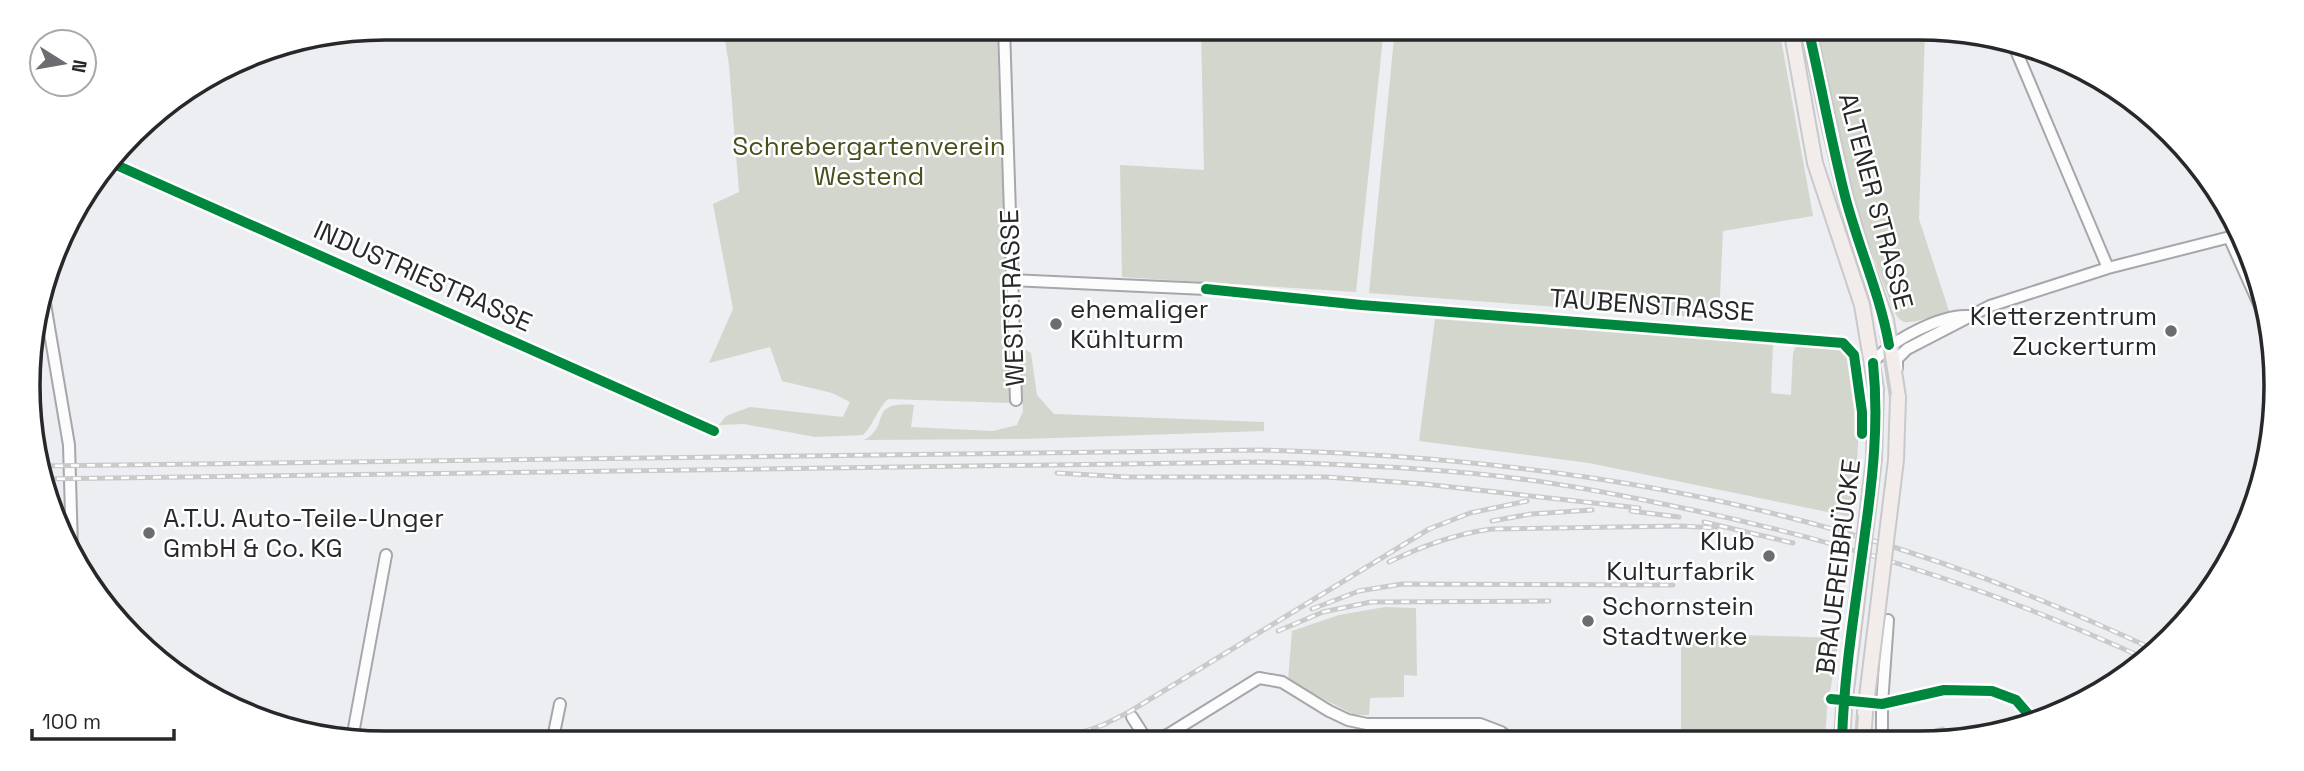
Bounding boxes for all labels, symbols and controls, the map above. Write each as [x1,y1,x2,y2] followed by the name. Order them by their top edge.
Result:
[28,28,98,98] north arrow
[66,58,93,75] text: N
[1831,89,1921,313] street label: ALTENER STRASSE
[732,129,1006,193] park label: Schrebergartenverein Westend
[992,209,1032,387] street label: WESTSTRASSE
[308,213,538,339] street label: INDUSTRIESTRASSE
[1548,281,1756,329] street label: TAUBENSTRASSE
[1070,292,1209,356] place label: ehemaliger Kühlturm
[1970,299,2157,363] place label: Kletterzentrum Zuckerturm
[1048,316,1064,332] marker: ehemaliger Kühlturm
[2163,323,2179,339] marker: Kletterzentrum Zuckerturm
[1808,457,1868,677] street label: BRAUEREIBRÜCKE
[163,501,444,565] place label: A.T.U. Auto-Teile-Unger GmbH & Co. KG
[1606,524,1755,588] place label: Klub Kulturfabrik
[141,525,157,541] marker: A.T.U. Auto-Teile-Unger GmbH & Co. KG
[1761,548,1777,564] marker: Klub Kulturfabrik
[1602,589,1754,653] place label: Schornstein Stadtwerke
[1580,613,1596,629] marker: Schornstein Stadtwerke
[32,698,173,742] scale bar
[42,708,101,735] text: 100 m

